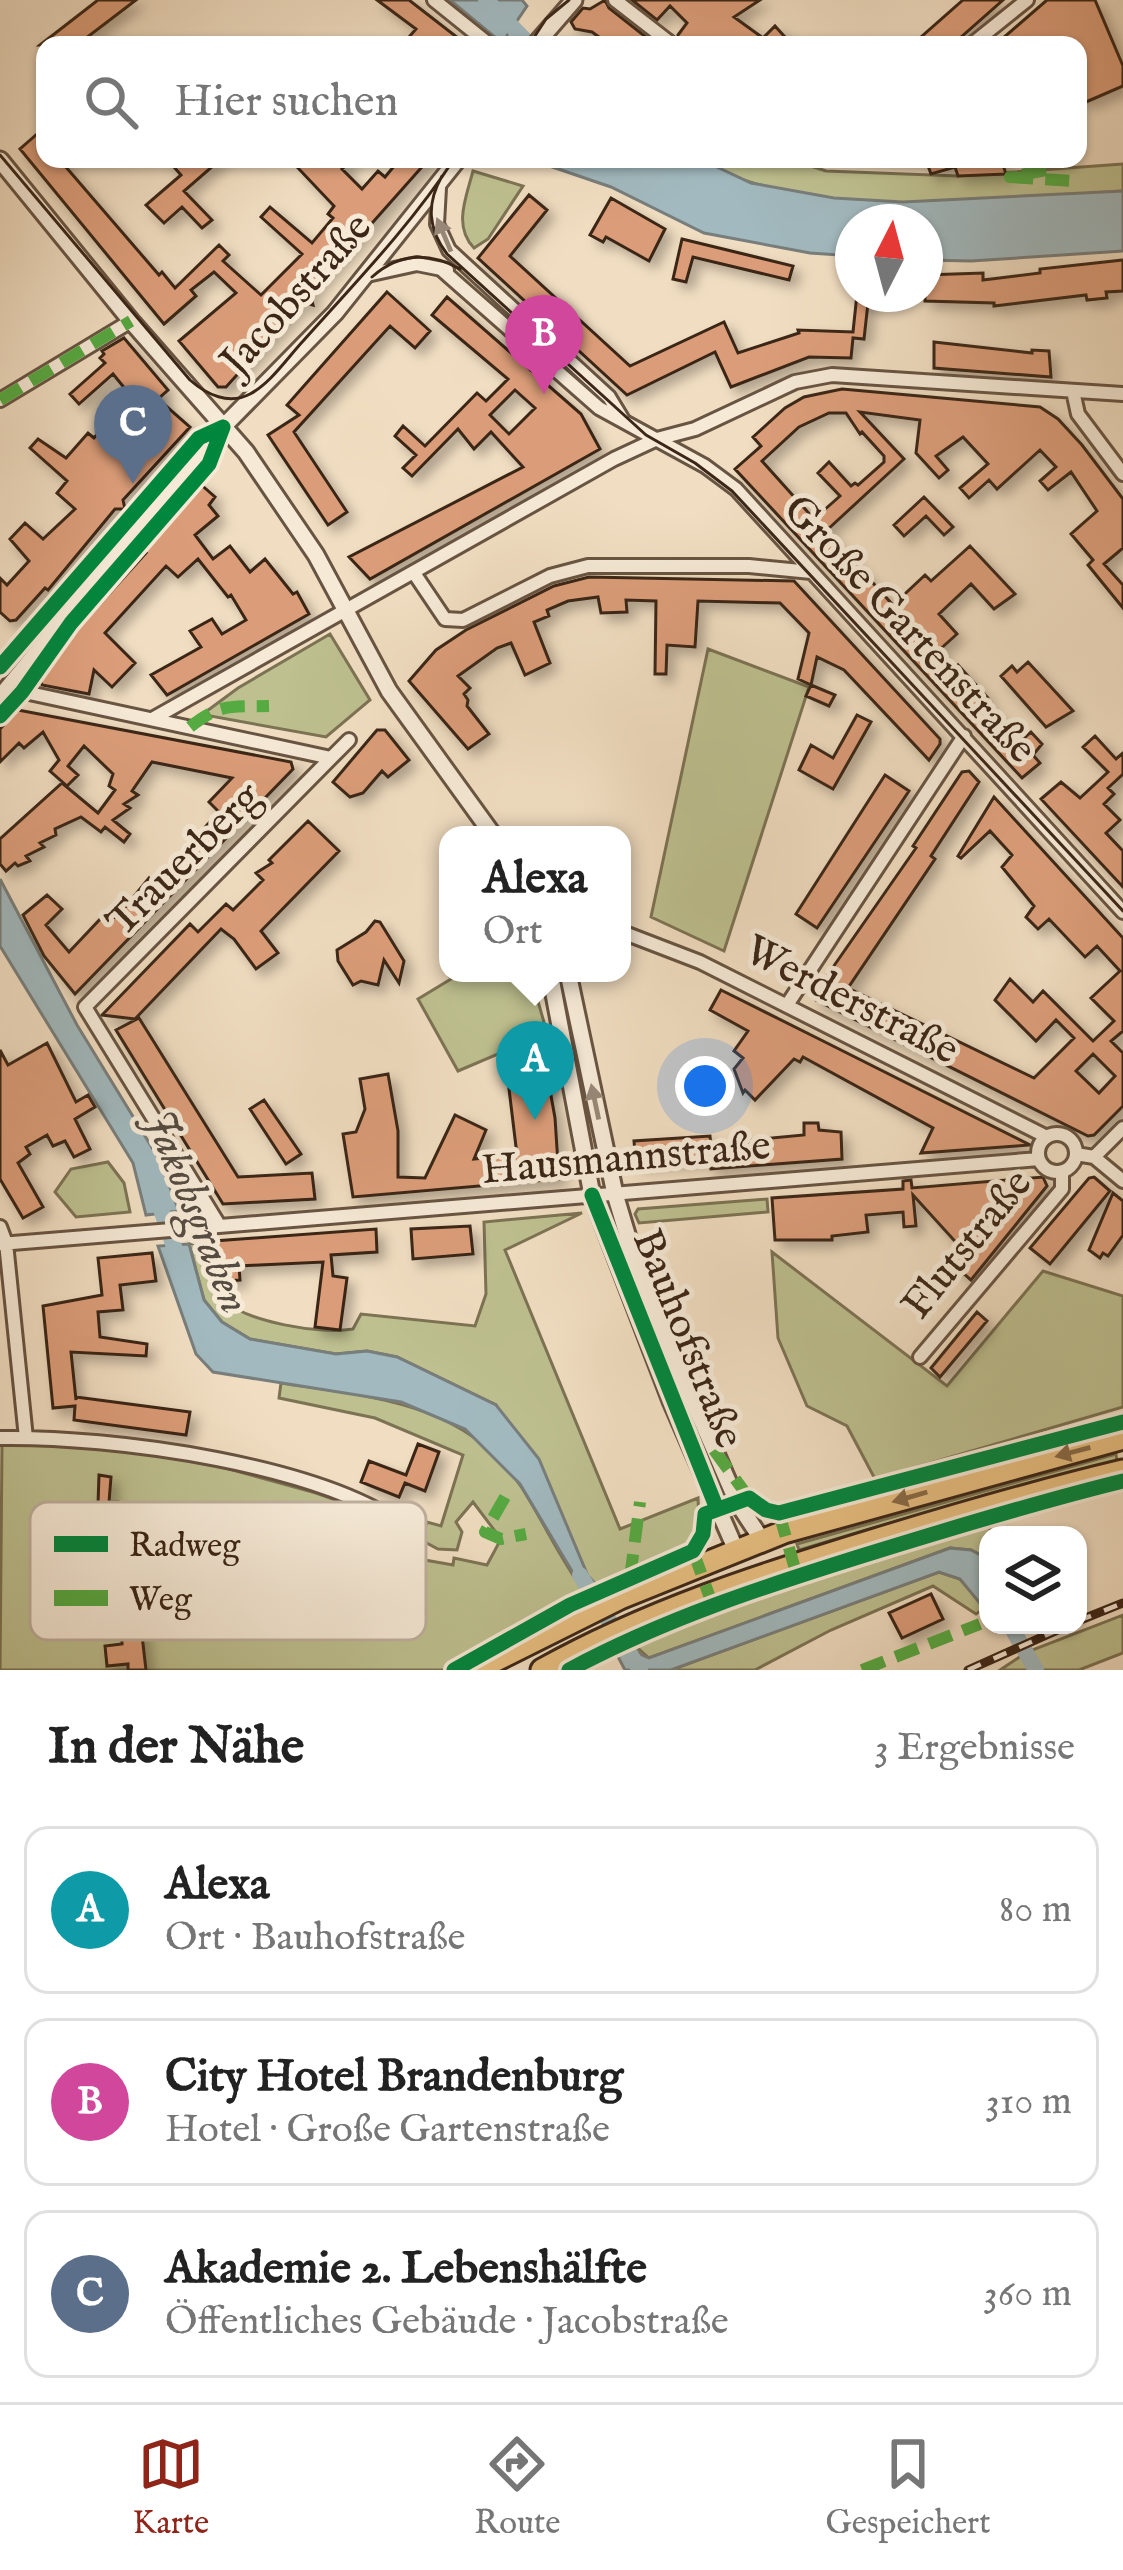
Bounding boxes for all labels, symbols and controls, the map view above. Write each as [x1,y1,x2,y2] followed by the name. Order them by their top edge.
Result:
[36,36,1087,168] search box
[78,69,144,135] icon: search
[174,74,398,131] text: Hier suchen
[207,203,384,390] street label: Jacobstraße
[835,204,943,312] north arrow
[434,217,453,253] one-way arrow
[505,295,583,394] pin: B
[94,385,172,484] pin: C
[771,485,1047,775] street label: Große Gartenstraße
[96,771,274,949] street label: Trauerberg
[439,826,631,982] popup
[483,851,587,908] text: Alexa
[483,908,543,957] text: Ort
[735,924,967,1078] street label: Werderstraße
[496,1021,574,1120] pin: A
[675,1056,735,1116] your location
[585,1083,604,1121] one-way arrow
[128,1102,263,1322] water label: Jakobsgraben
[479,1120,773,1198] street label: Hausmannstraße
[891,1159,1045,1331] street label: Flutstraße
[619,1222,755,1456] street label: Bauhofstraße
[1054,1443,1091,1462] one-way arrow
[891,1489,927,1507] one-way arrow
[30,1502,426,1640] legend
[129,1526,241,1568] text: Radweg
[979,1526,1087,1634] map controls
[979,1526,1087,1634] button: layers
[129,1580,193,1622] text: Weg
[48,1716,304,1781] text: In der Nähe
[874,1724,1075,1773] text: 3 Ergebnisse
[165,1857,270,1914] text: Alexa
[77,1886,103,1935] text: A
[999,1886,1072,1935] text: 80 m
[165,1914,465,1963] text: Ort · Bauhofstraße
[165,2049,623,2106] text: City Hotel Brandenburg
[77,2078,103,2127] text: B
[985,2078,1072,2127] text: 310 m
[165,2106,610,2155] text: Hotel · Große Gartenstraße
[165,2241,647,2298] text: Akademie 2. Lebenshälfte
[76,2270,104,2319] text: C
[983,2270,1072,2319] text: 360 m
[165,2298,729,2347] text: Öffentliches Gebäude · Jacobstraße
[133,2431,209,2545] tab: Karte
[474,2431,560,2545] tab: Route
[826,2431,990,2545] tab: Gespeichert

